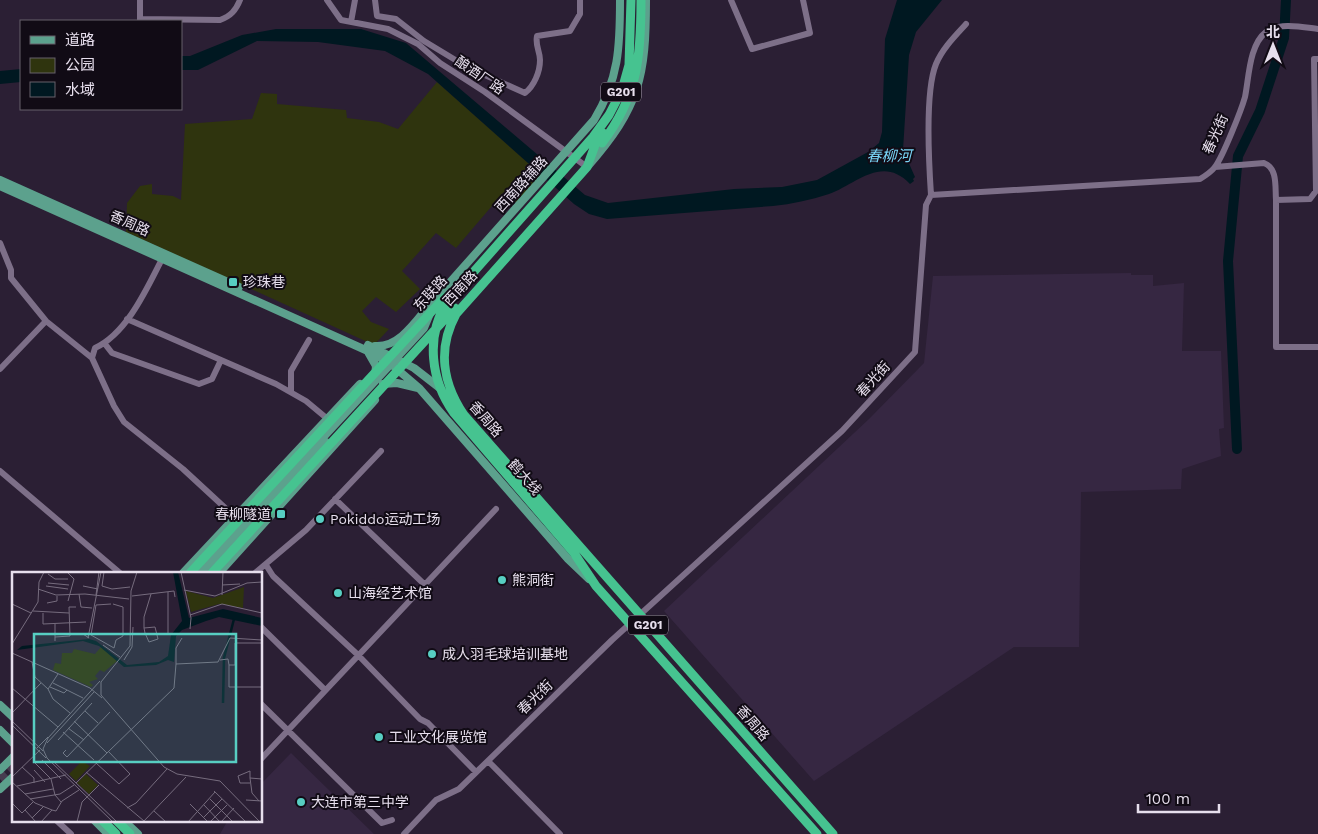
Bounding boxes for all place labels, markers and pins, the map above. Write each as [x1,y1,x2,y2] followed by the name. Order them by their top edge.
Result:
[243,274,285,290] place label: 珍珠巷
[227,276,239,288] marker: 珍珠巷
[215,506,271,522] place label: 春柳隧道
[275,508,287,520] marker: 春柳隧道
[330,511,440,527] place label: Pokiddo运动工场
[314,513,326,525] marker: Pokiddo运动工场
[512,572,554,588] place label: 熊洞街
[496,574,508,586] marker: 熊洞街
[348,585,432,601] place label: 山海经艺术馆
[332,587,344,599] marker: 山海经艺术馆
[442,646,568,662] place label: 成人羽毛球培训基地
[426,648,438,660] marker: 成人羽毛球培训基地
[389,729,487,745] place label: 工业文化展览馆
[373,731,385,743] marker: 工业文化展览馆
[311,794,409,810] place label: 大连市第三中学
[295,796,307,808] marker: 大连市第三中学

